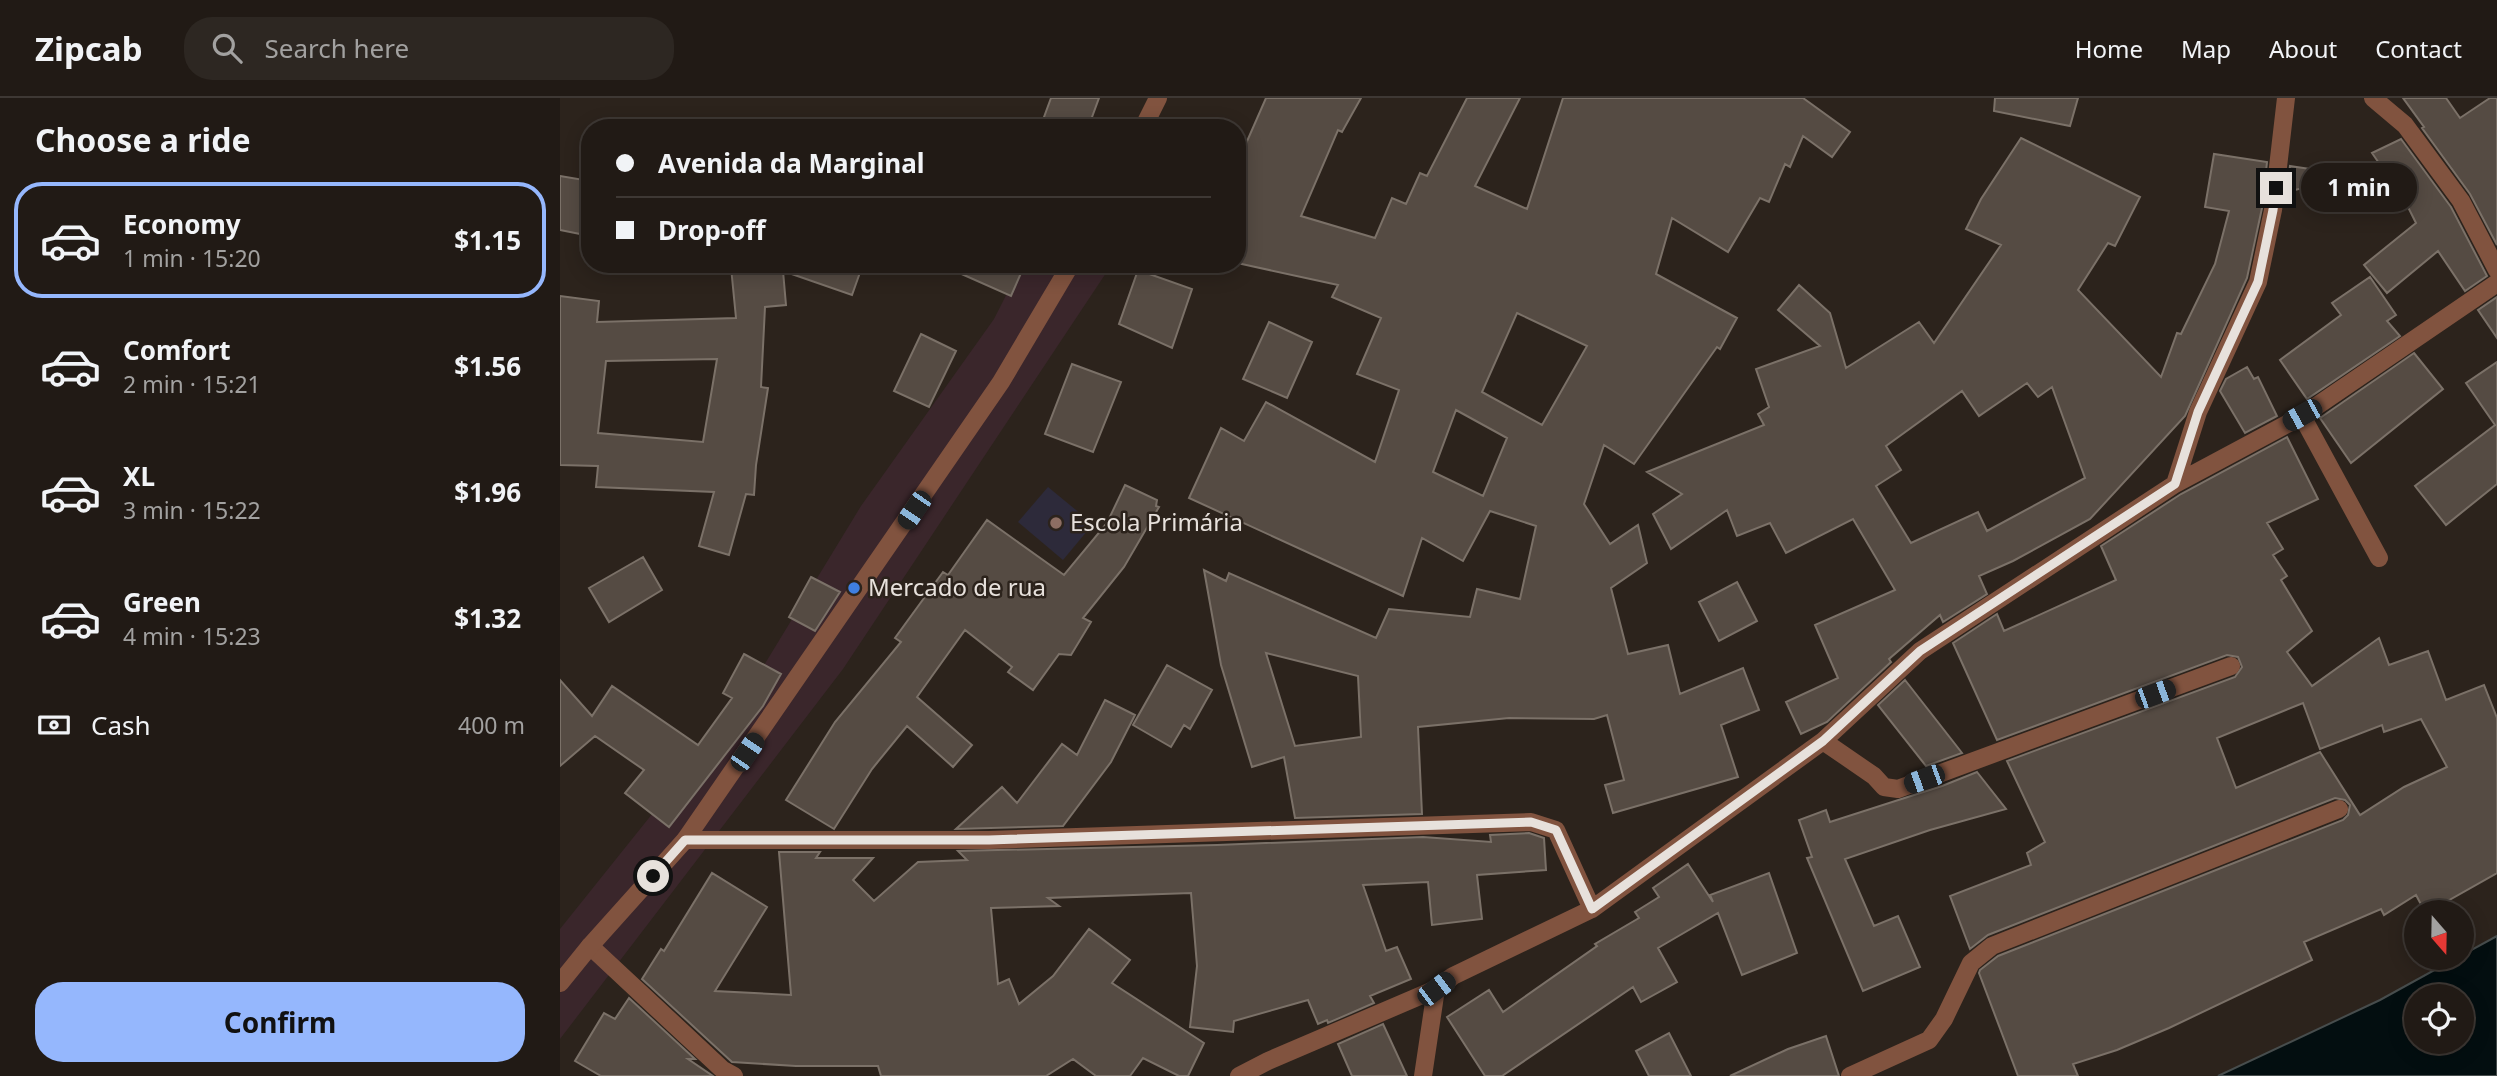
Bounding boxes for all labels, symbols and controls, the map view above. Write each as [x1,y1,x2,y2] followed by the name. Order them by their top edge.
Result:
[184,17,674,80] search box
[35,26,142,71] text: Zipcab
[208,29,246,67] icon: search
[264,30,409,66] text: Search here
[2075,32,2143,65] text: Home
[2181,32,2231,65] text: Map
[2269,32,2337,65] text: About
[2375,32,2462,65] text: Contact
[35,118,251,161] text: Choose a ride
[658,145,924,181] text: Avenida da Marginal
[2300,164,2416,212] callout: 1 min
[2327,171,2391,203] text: 1 min
[2260,172,2292,204] route end
[123,206,241,242] text: Economy
[39,209,102,272] icon: car
[658,212,765,248] text: Drop-off
[454,222,521,258] text: $1.15
[123,242,261,274] text: 1 min · 15:20
[123,332,231,368] text: Comfort
[39,335,102,398] icon: car
[454,348,521,384] text: $1.56
[123,368,261,400] text: 2 min · 15:21
[2279,396,2326,434] car
[123,458,155,494] text: XL
[39,461,102,524] icon: car
[454,474,521,510] text: $1.96
[894,487,935,533] car
[123,494,261,526] text: 3 min · 15:22
[1070,505,1243,538] place label: Escola Primária
[1048,515,1064,531] marker: Escola Primária
[868,570,1046,603] place label: Mercado de rua
[846,580,862,596] marker: Mercado de rua
[123,584,201,620] text: Green
[39,587,102,650] icon: car
[454,600,521,636] text: $1.32
[123,620,261,652] text: 4 min · 15:23
[2132,677,2179,711] car
[35,706,73,744] icon: cash
[91,707,151,743] text: Cash
[458,709,525,741] text: 400 m
[727,729,768,775] car
[1901,762,1948,796] car
[637,860,669,892] route start
[2404,900,2474,970] north arrow
[2404,900,2474,1054] map controls
[1413,968,1460,1010] car
[35,982,525,1062] button: Confirm
[2404,984,2474,1054] button: locate

